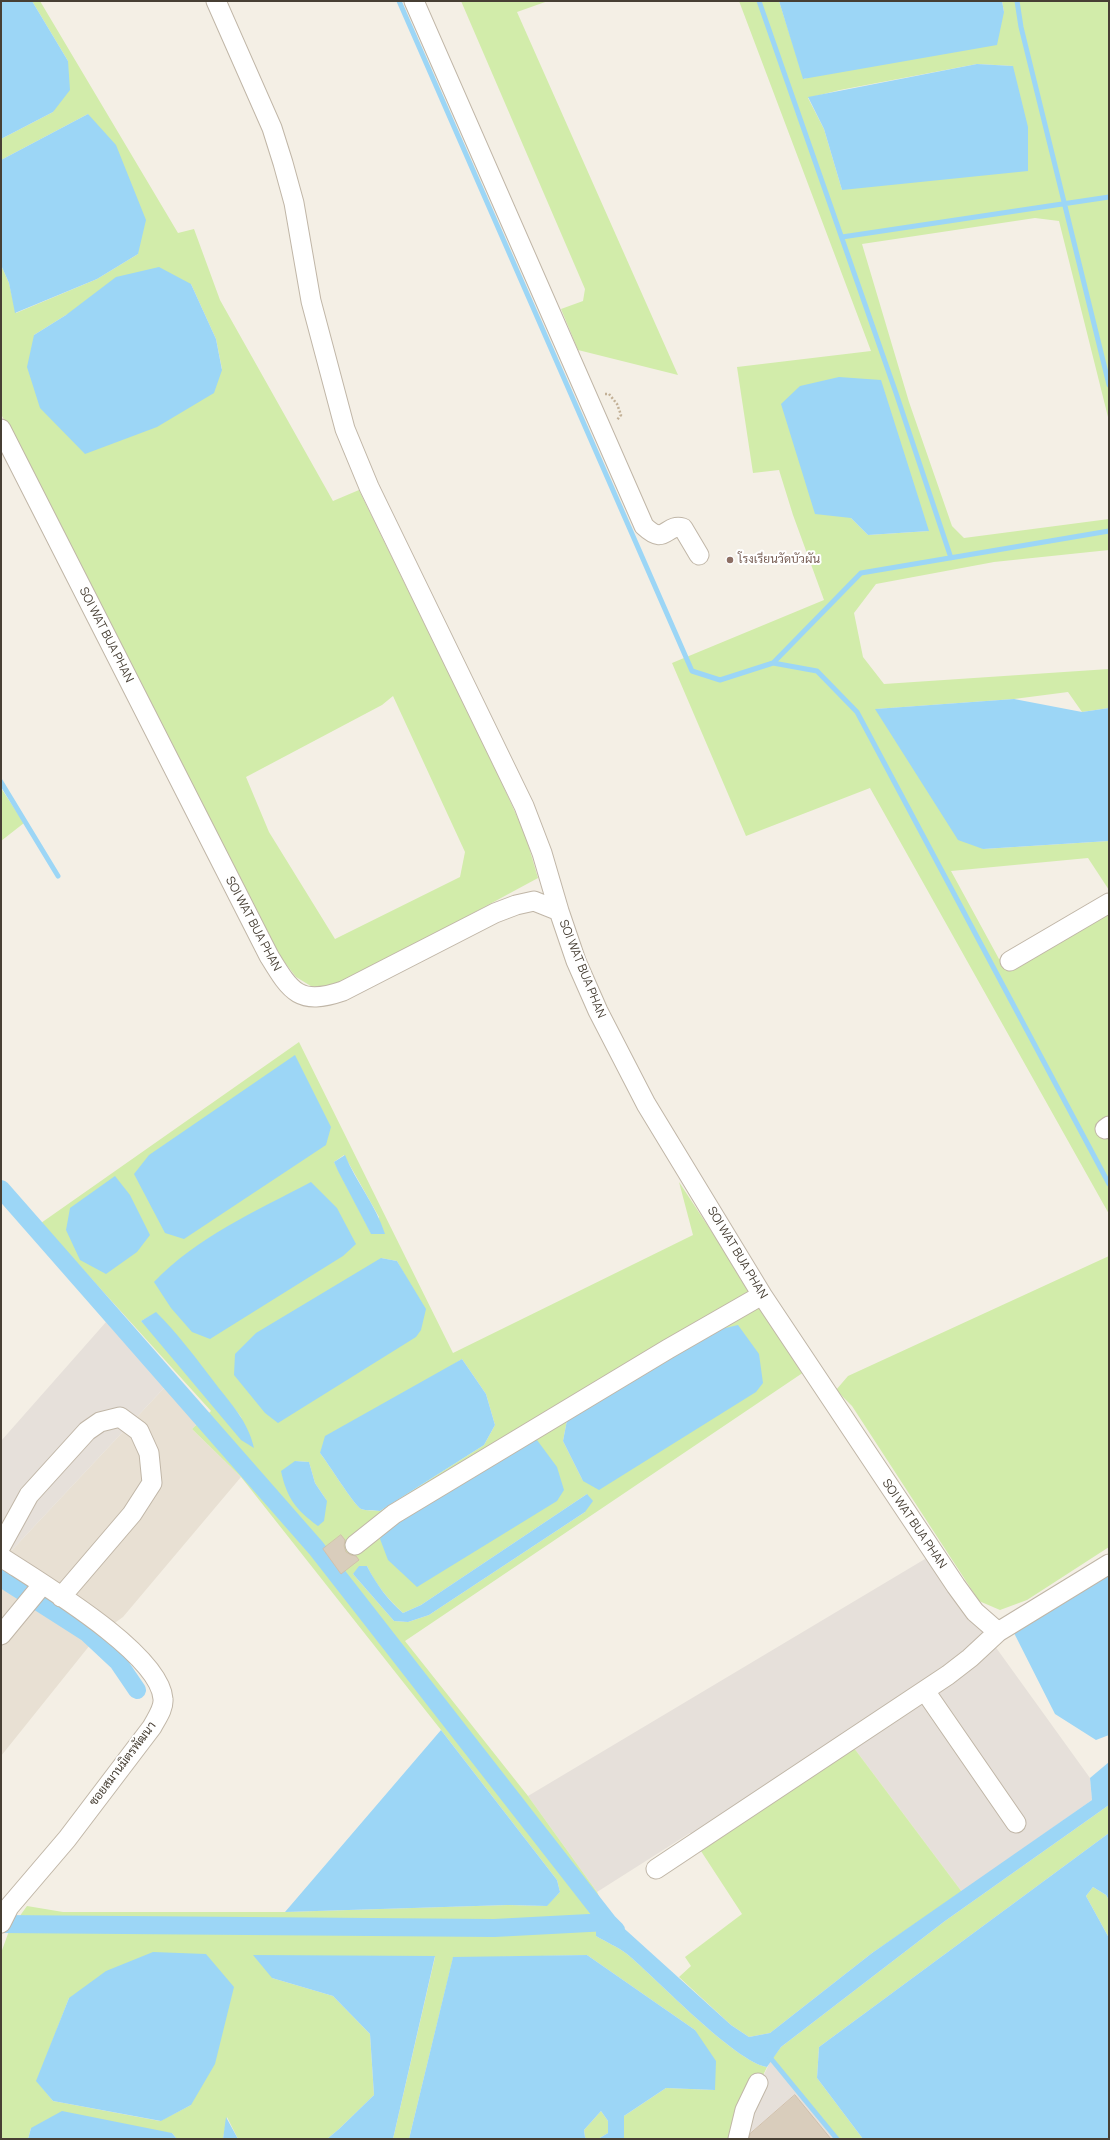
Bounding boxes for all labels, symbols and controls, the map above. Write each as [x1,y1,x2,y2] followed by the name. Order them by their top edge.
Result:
[738,553,820,567] place label: โรงเรียนวัดบัวผัน
[725,555,735,565] marker: โรงเรียนวัดบัวผัน
[76,585,136,685] street label: SOI WAT BUA PHAN
[222,874,284,974] street label: SOI WAT BUA PHAN
[556,918,608,1020] street label: SOI WAT BUA PHAN
[704,1204,770,1302] street label: SOI WAT BUA PHAN
[879,1477,949,1571] street label: SOI WAT BUA PHAN
[87,1719,159,1809] street label: ซอยสมานมิตรพัฒนา

